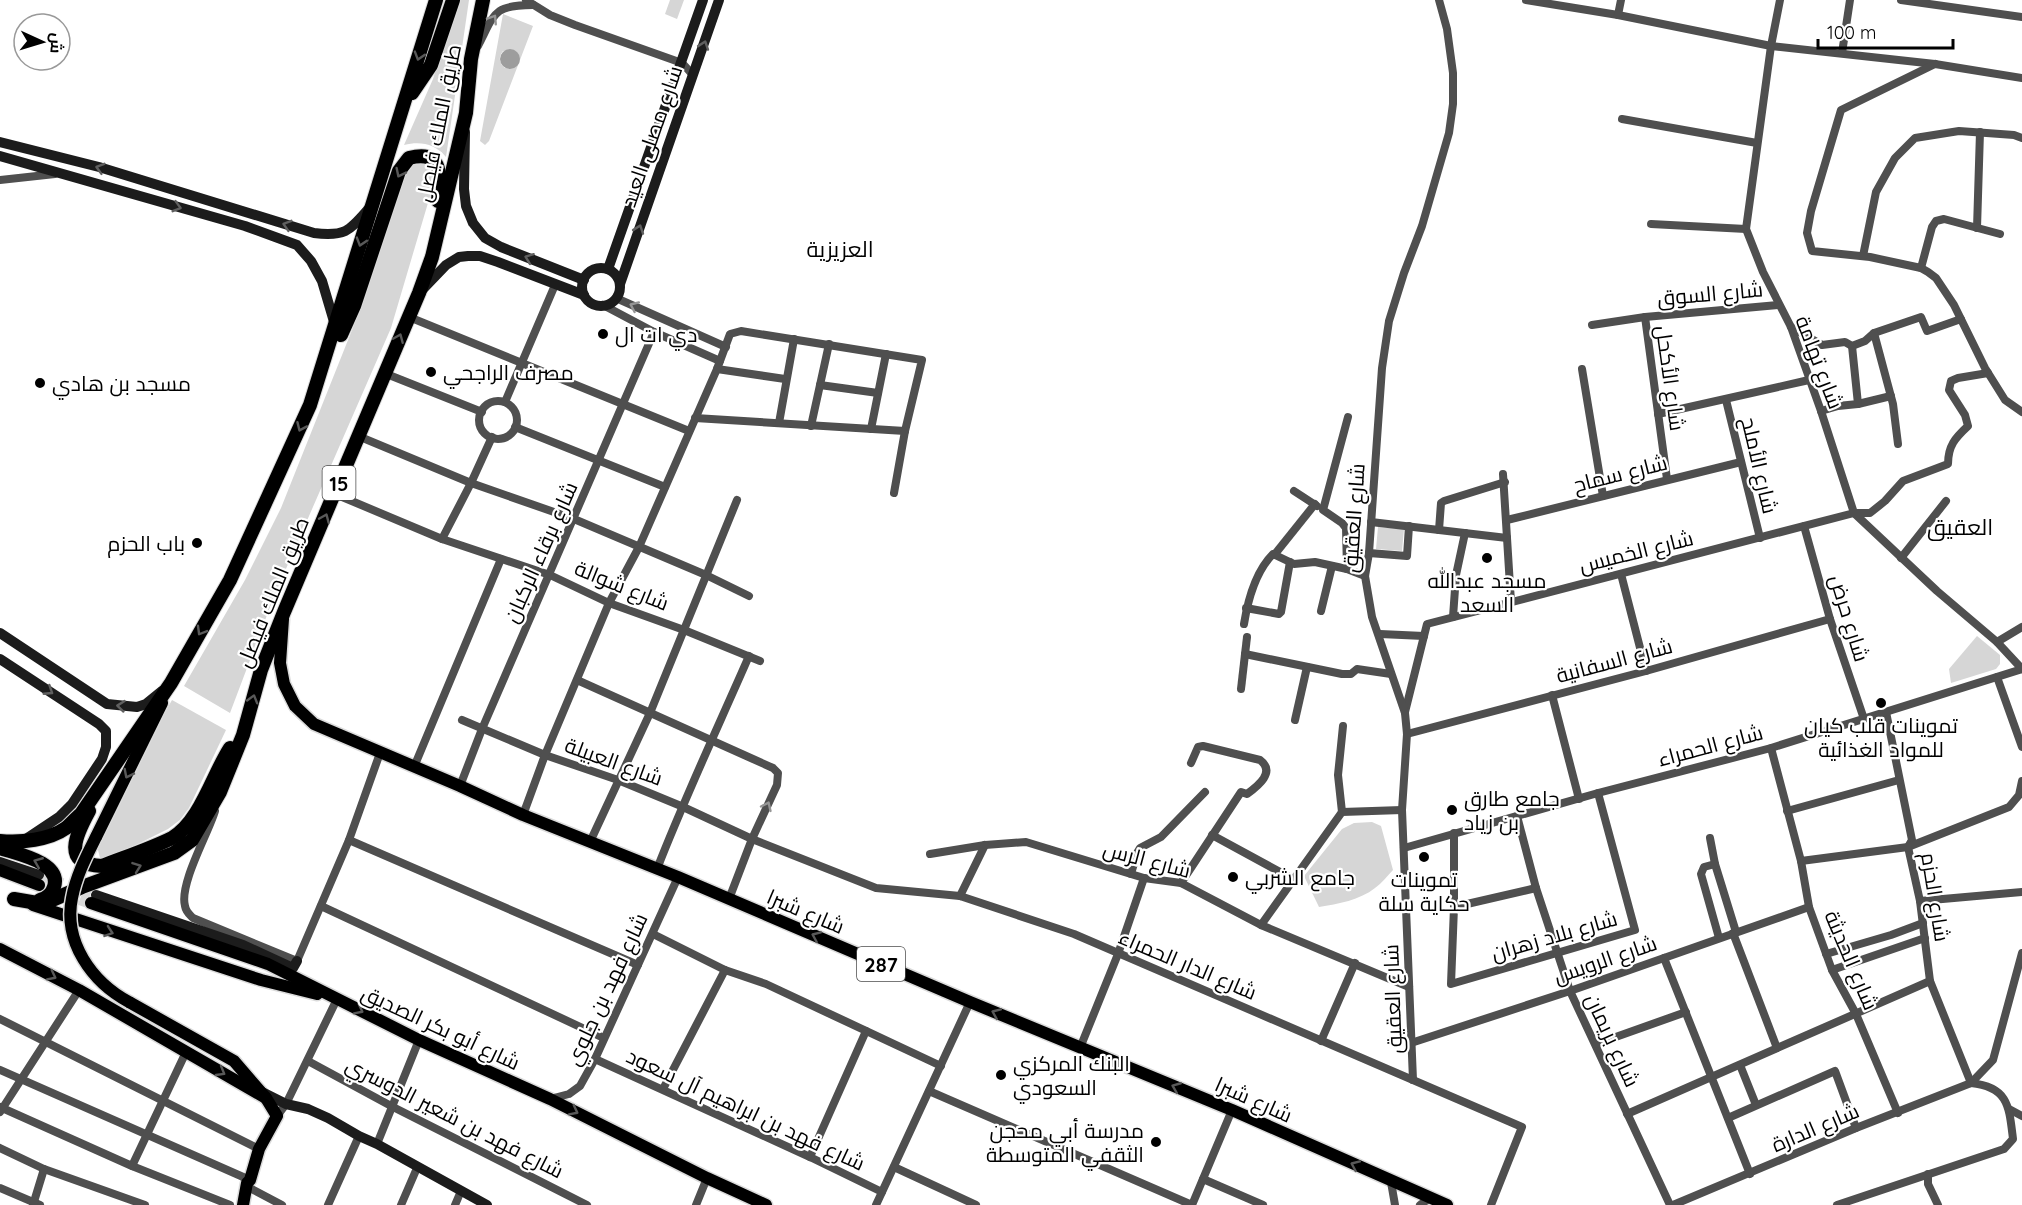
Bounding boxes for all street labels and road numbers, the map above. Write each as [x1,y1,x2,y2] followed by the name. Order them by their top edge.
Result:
[410,42,467,204] street label: طريق الملك فيصل
[615,62,689,211] street label: شارع مصلى العيد
[1656,275,1764,313] street label: شارع السوق
[1788,312,1850,413] street label: شارع تهامة
[1649,324,1691,433] street label: شارع الأكحل
[1734,414,1784,516] street label: شارع الأملح
[1570,449,1670,499] street label: شارع سماح
[1336,462,1372,574] street label: شارع العقيق
[322,466,356,500] road number: 15
[497,477,585,627] street label: شارع برقاء الركبان
[230,513,315,671] street label: طريق الملك فيصل
[1576,524,1696,580] street label: شارع الخميس
[570,554,673,618] street label: شارع شوالة
[1823,571,1875,665] street label: شارع حرض
[1553,632,1676,690] street label: شارع السفانية
[1654,718,1766,773] street label: شارع الحمراء
[561,731,666,793] street label: شارع العبيلة
[1100,835,1194,885] street label: شارع الرس
[1914,851,1956,944] street label: شارع الحزم
[762,883,849,941] street label: شارع شبرا
[1488,905,1621,967] street label: شارع بلاد زهران
[1818,906,1885,1014] street label: شارع الحديثة
[559,909,656,1071] street label: شارع فهد بن جلوي
[1114,923,1261,1007] street label: شارع الدار الحمراء
[1550,929,1661,991] street label: شارع الرويس
[1377,944,1409,1054] street label: شارع العقيق
[857,947,905,981] road number: 287
[357,979,524,1077] street label: شارع أبو بكر الصديق
[1578,989,1646,1092] street label: شارع بريمان
[622,1042,869,1178] street label: شارع فهد بن ابراهيم آل سعود
[340,1051,568,1187] street label: شارع فهد بن شعير الدوسري
[1210,1070,1297,1129] street label: شارع شبرا
[1767,1097,1863,1159] street label: شارع الدارة

